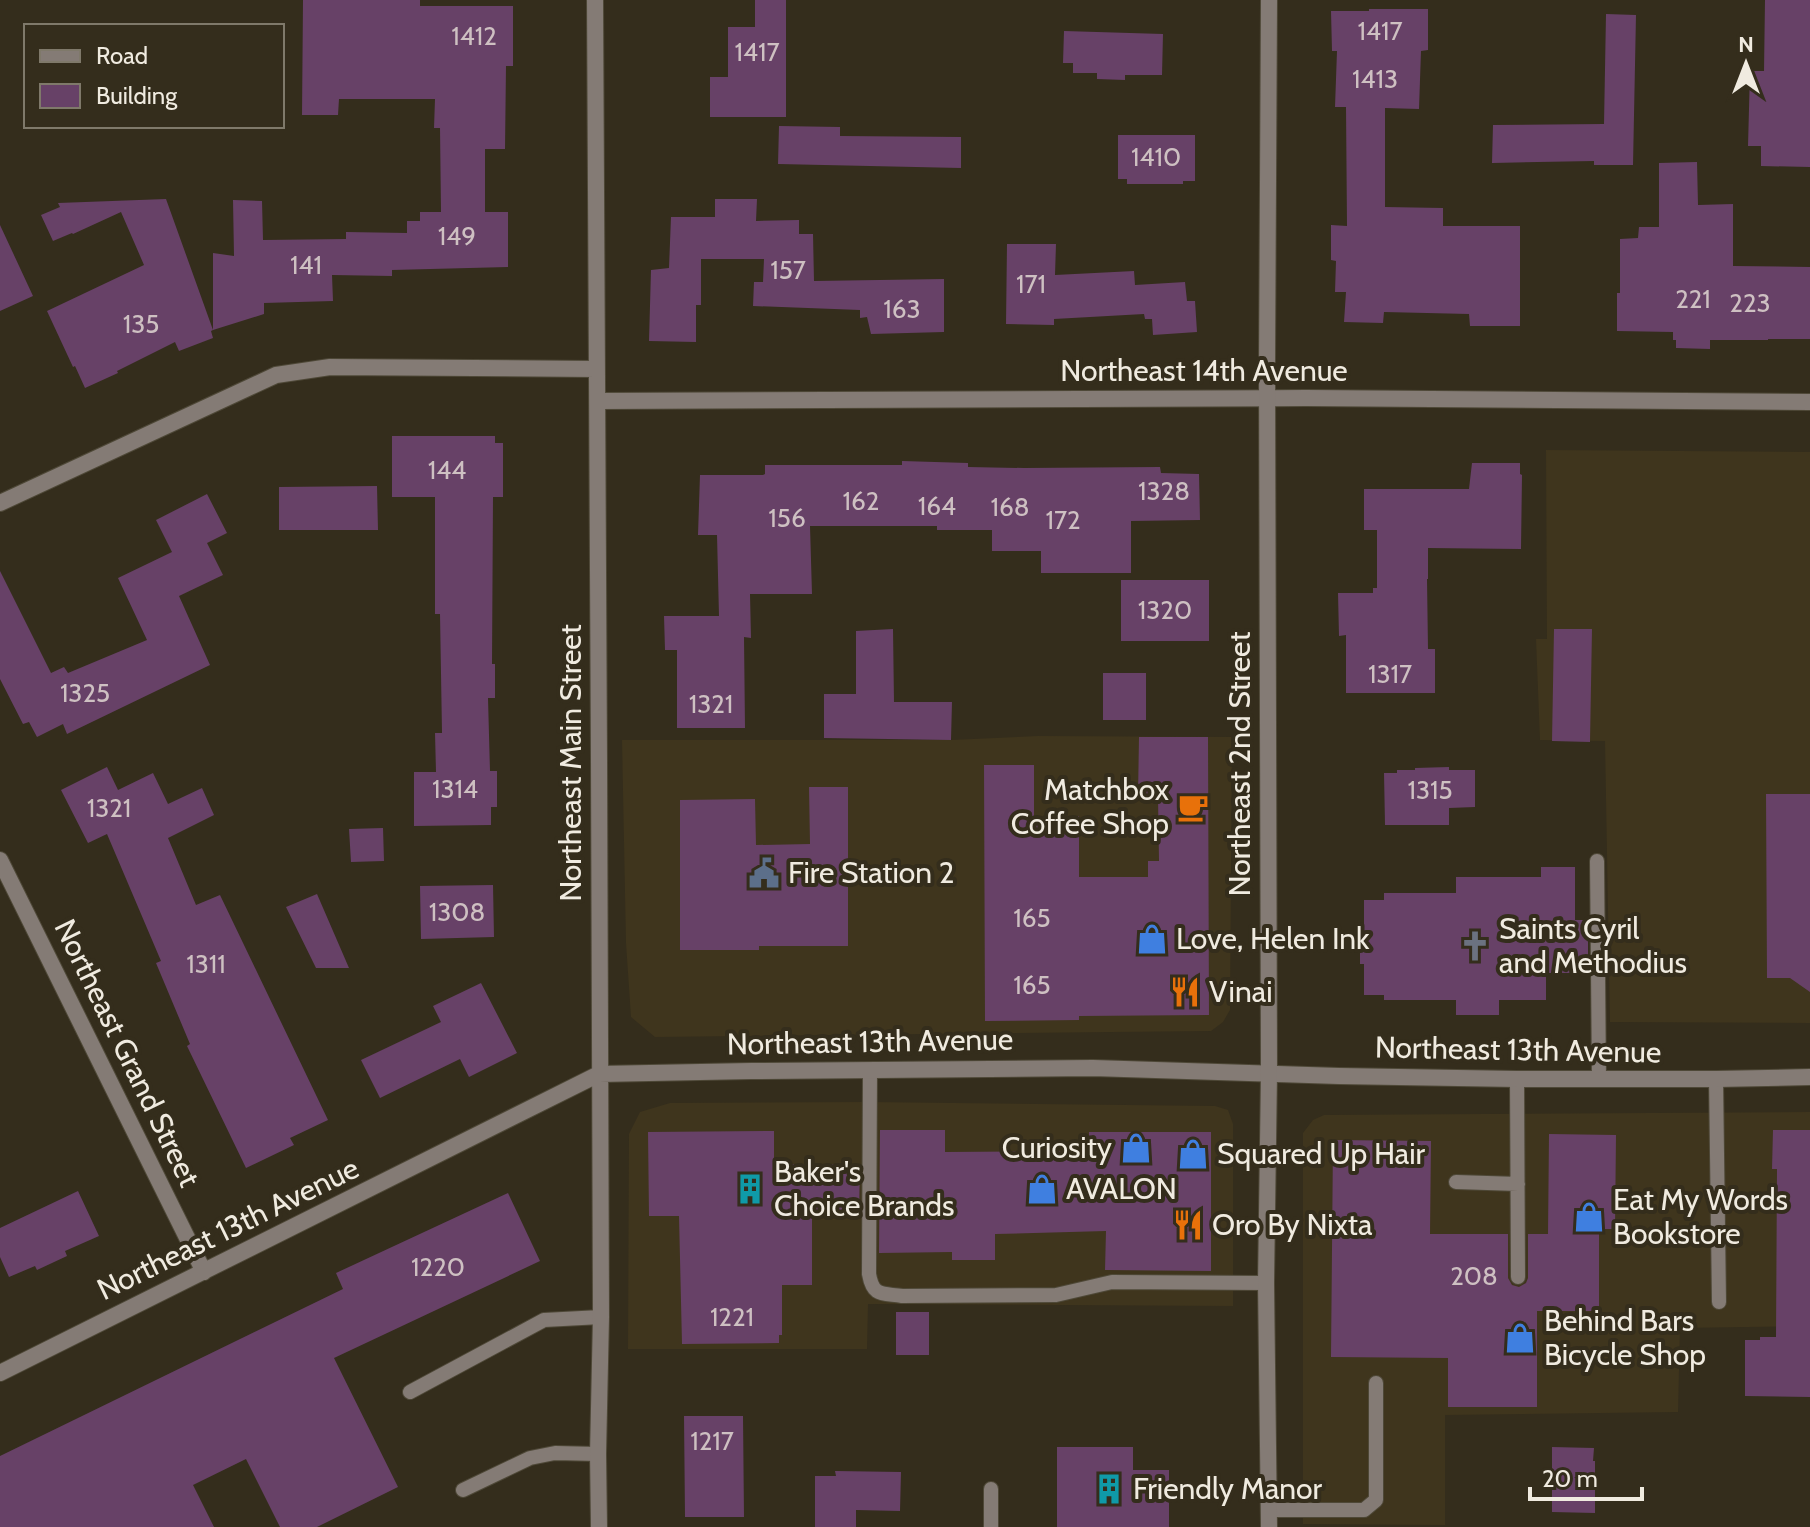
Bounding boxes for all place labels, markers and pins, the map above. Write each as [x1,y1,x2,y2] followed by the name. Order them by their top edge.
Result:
[1011,771,1169,842] place label: Matchbox Coffee Shop
[1176,790,1210,824] cafe icon: Matchbox Coffee Shop
[788,854,955,891] place label: Fire Station 2
[747,856,781,890] public building icon: Fire Station 2
[1499,910,1687,981] place label: Saints Cyril and Methodius
[1176,920,1370,957] place label: Love, Helen Ink
[1135,922,1169,956] shop icon: Love, Helen Ink
[1458,929,1492,963] church icon: Saints Cyril and Methodius
[1209,973,1273,1010] place label: Vinai
[1168,975,1202,1009] restaurant icon: Vinai
[1002,1129,1112,1166] place label: Curiosity
[1119,1131,1153,1165] shop icon: Curiosity
[1217,1135,1426,1172] place label: Squared Up Hair
[1176,1137,1210,1171] shop icon: Squared Up Hair
[774,1153,954,1224] place label: Baker's Choice Brands
[1066,1170,1177,1207] place label: AVALON
[733,1172,767,1206] building icon: Baker's Choice Brands
[1025,1172,1059,1206] shop icon: AVALON
[1613,1181,1788,1252] place label: Eat My Words Bookstore
[1572,1200,1606,1234] shop icon: Eat My Words Bookstore
[1212,1206,1373,1243] place label: Oro By Nixta
[1171,1208,1205,1242] restaurant icon: Oro By Nixta
[1544,1302,1706,1373] place label: Behind Bars Bicycle Shop
[1503,1321,1537,1355] shop icon: Behind Bars Bicycle Shop
[1133,1470,1323,1507] place label: Friendly Manor
[1092,1472,1126,1506] building icon: Friendly Manor

